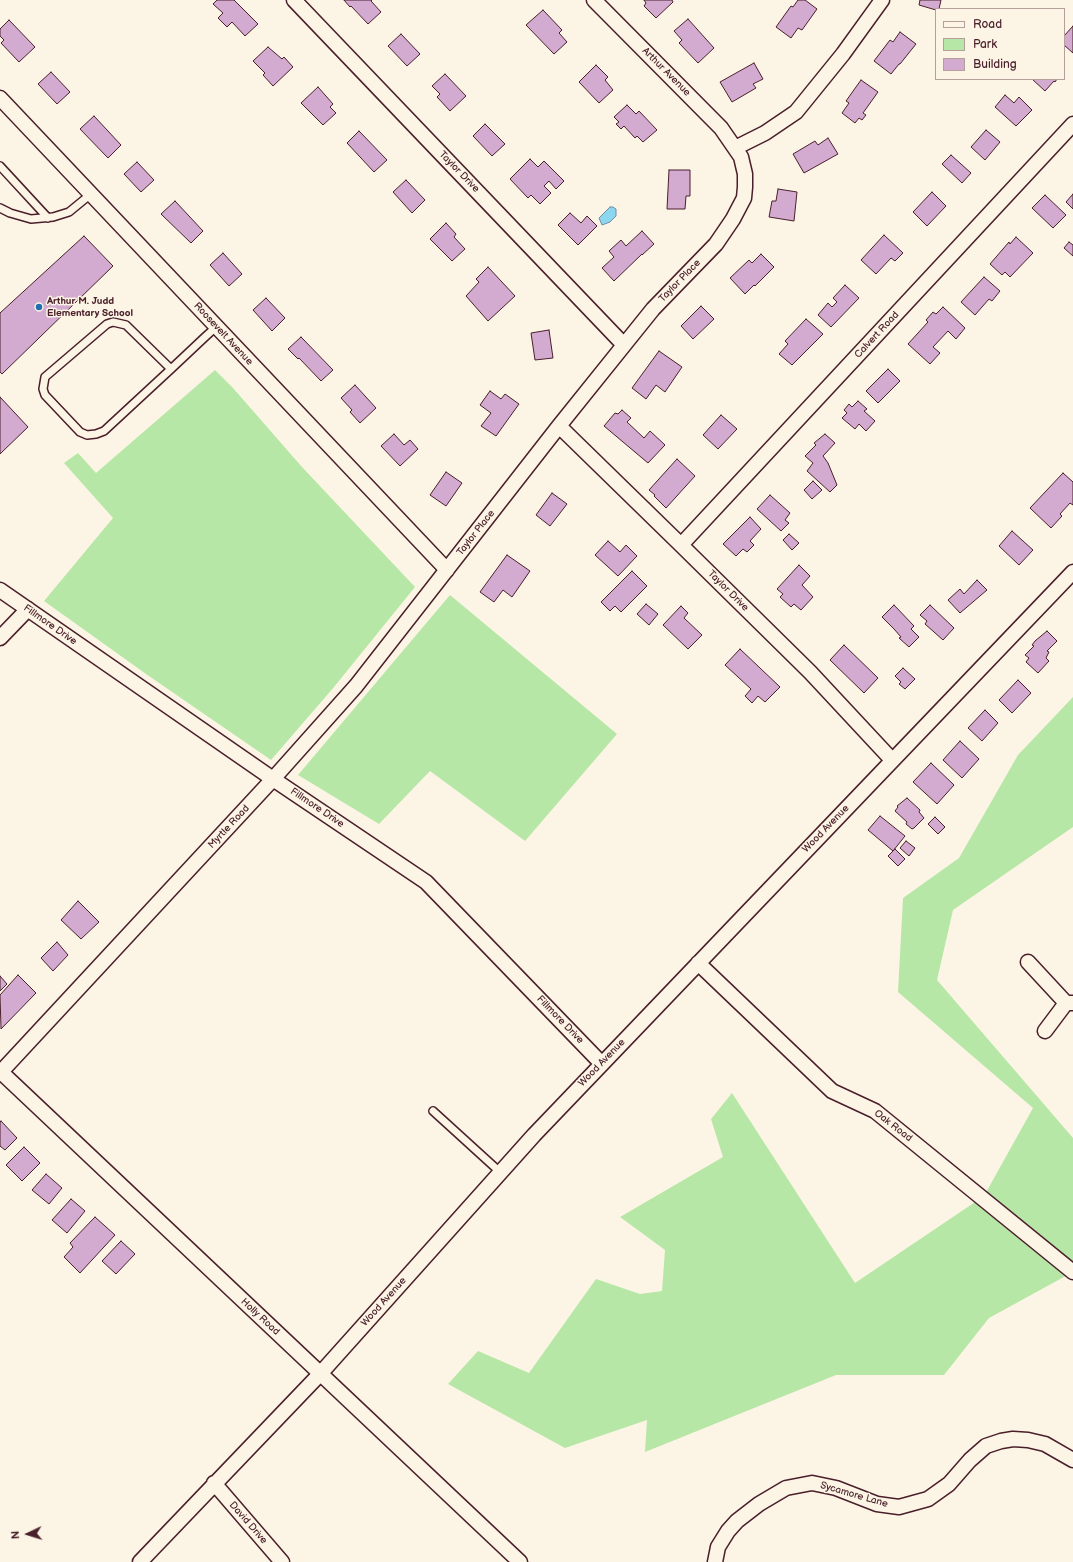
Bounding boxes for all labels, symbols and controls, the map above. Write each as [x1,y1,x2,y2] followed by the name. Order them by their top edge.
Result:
[935,8,1065,80] legend
[973,17,1002,32] text: Road
[973,37,997,52] text: Park
[639,45,693,99] street label: Arthur Avenue
[973,57,1017,72] text: Building
[436,149,482,195] street label: Taylor Drive
[657,257,703,305] street label: Taylor Place
[47,295,133,318] place label: Arthur M. Judd Elementary School
[191,300,255,368] street label: Roosevelt Avenue
[34,302,44,312] marker: Arthur M. Judd Elementary School
[852,309,902,361] street label: Calvert Road
[454,508,498,558] street label: Taylor Place
[705,568,751,614] street label: Taylor Drive
[21,602,79,648] street label: Fillmore Drive
[288,786,346,830] street label: Fillmore Drive
[206,803,252,851] street label: Myrtle Road
[800,803,852,855] street label: Wood Avenue
[534,993,586,1047] street label: Fillmore Drive
[576,1037,628,1089] street label: Wood Avenue
[872,1107,914,1145] street label: Oak Road
[359,1275,409,1329] street label: Wood Avenue
[238,1296,282,1338] street label: Holly Road
[819,1480,889,1510] street label: Sycamore Lane
[226,1499,270,1547] street label: David Drive
[8,1514,48,1554] north arrow
[9,1530,22,1539] text: N

